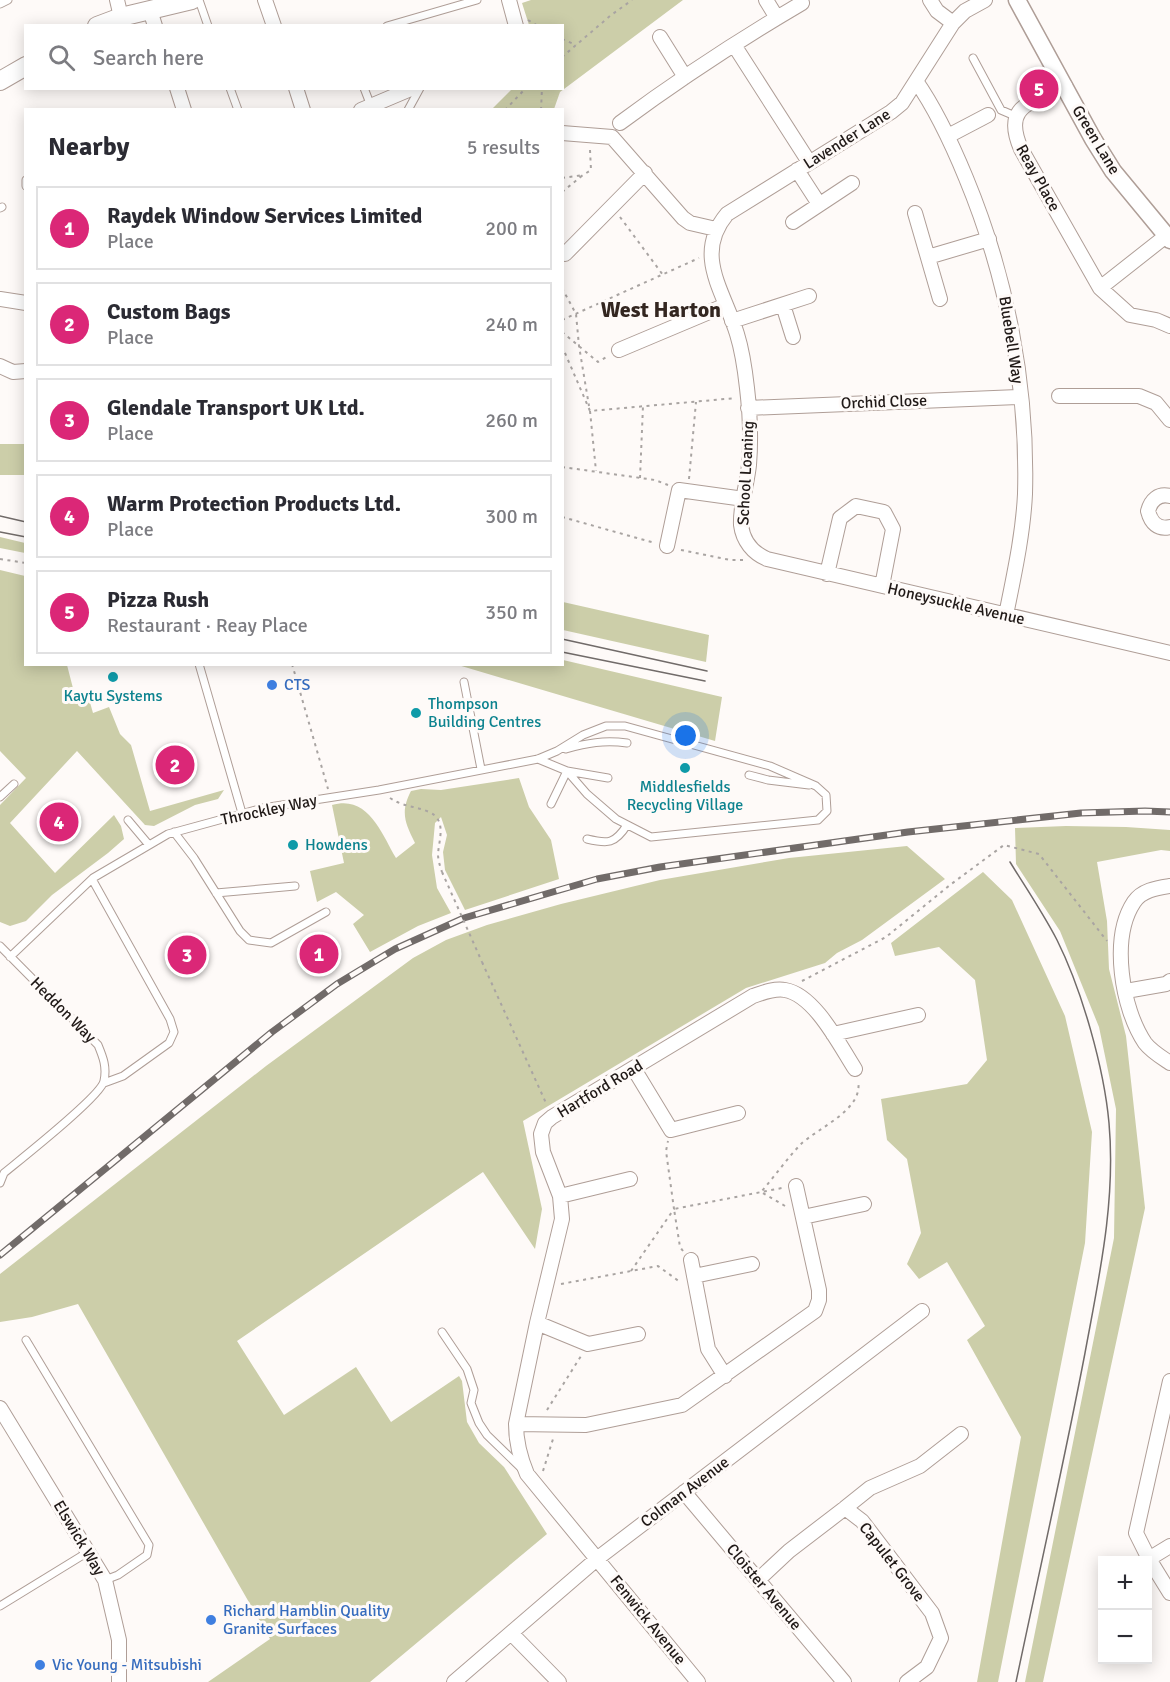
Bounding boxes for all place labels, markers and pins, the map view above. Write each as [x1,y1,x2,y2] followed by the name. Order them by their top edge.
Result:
[1020,66,1058,112] pin: 5
[106,670,120,684] marker: Kaytu Systems
[284,675,311,695] place label: CTS
[265,678,279,692] marker: CTS
[63,686,163,706] place label: Kaytu Systems
[428,694,541,732] place label: Thompson Building Centres
[409,706,423,720] marker: Thompson Building Centres
[156,742,195,788] pin: 2
[678,761,692,775] marker: Middlesfields Recycling Village
[627,777,743,815] place label: Middlesfields Recycling Village
[40,800,78,844] pin: 4
[305,835,368,855] place label: Howdens
[286,838,300,852] marker: Howdens
[168,932,207,978] pin: 3
[300,932,338,976] pin: 1
[223,1601,390,1639] place label: Richard Hamblin Quality Granite Surfaces
[204,1613,218,1627] marker: Richard Hamblin Quality Granite Surfaces
[52,1655,202,1675] place label: Vic Young - Mitsubishi
[33,1658,47,1672] marker: Vic Young - Mitsubishi

